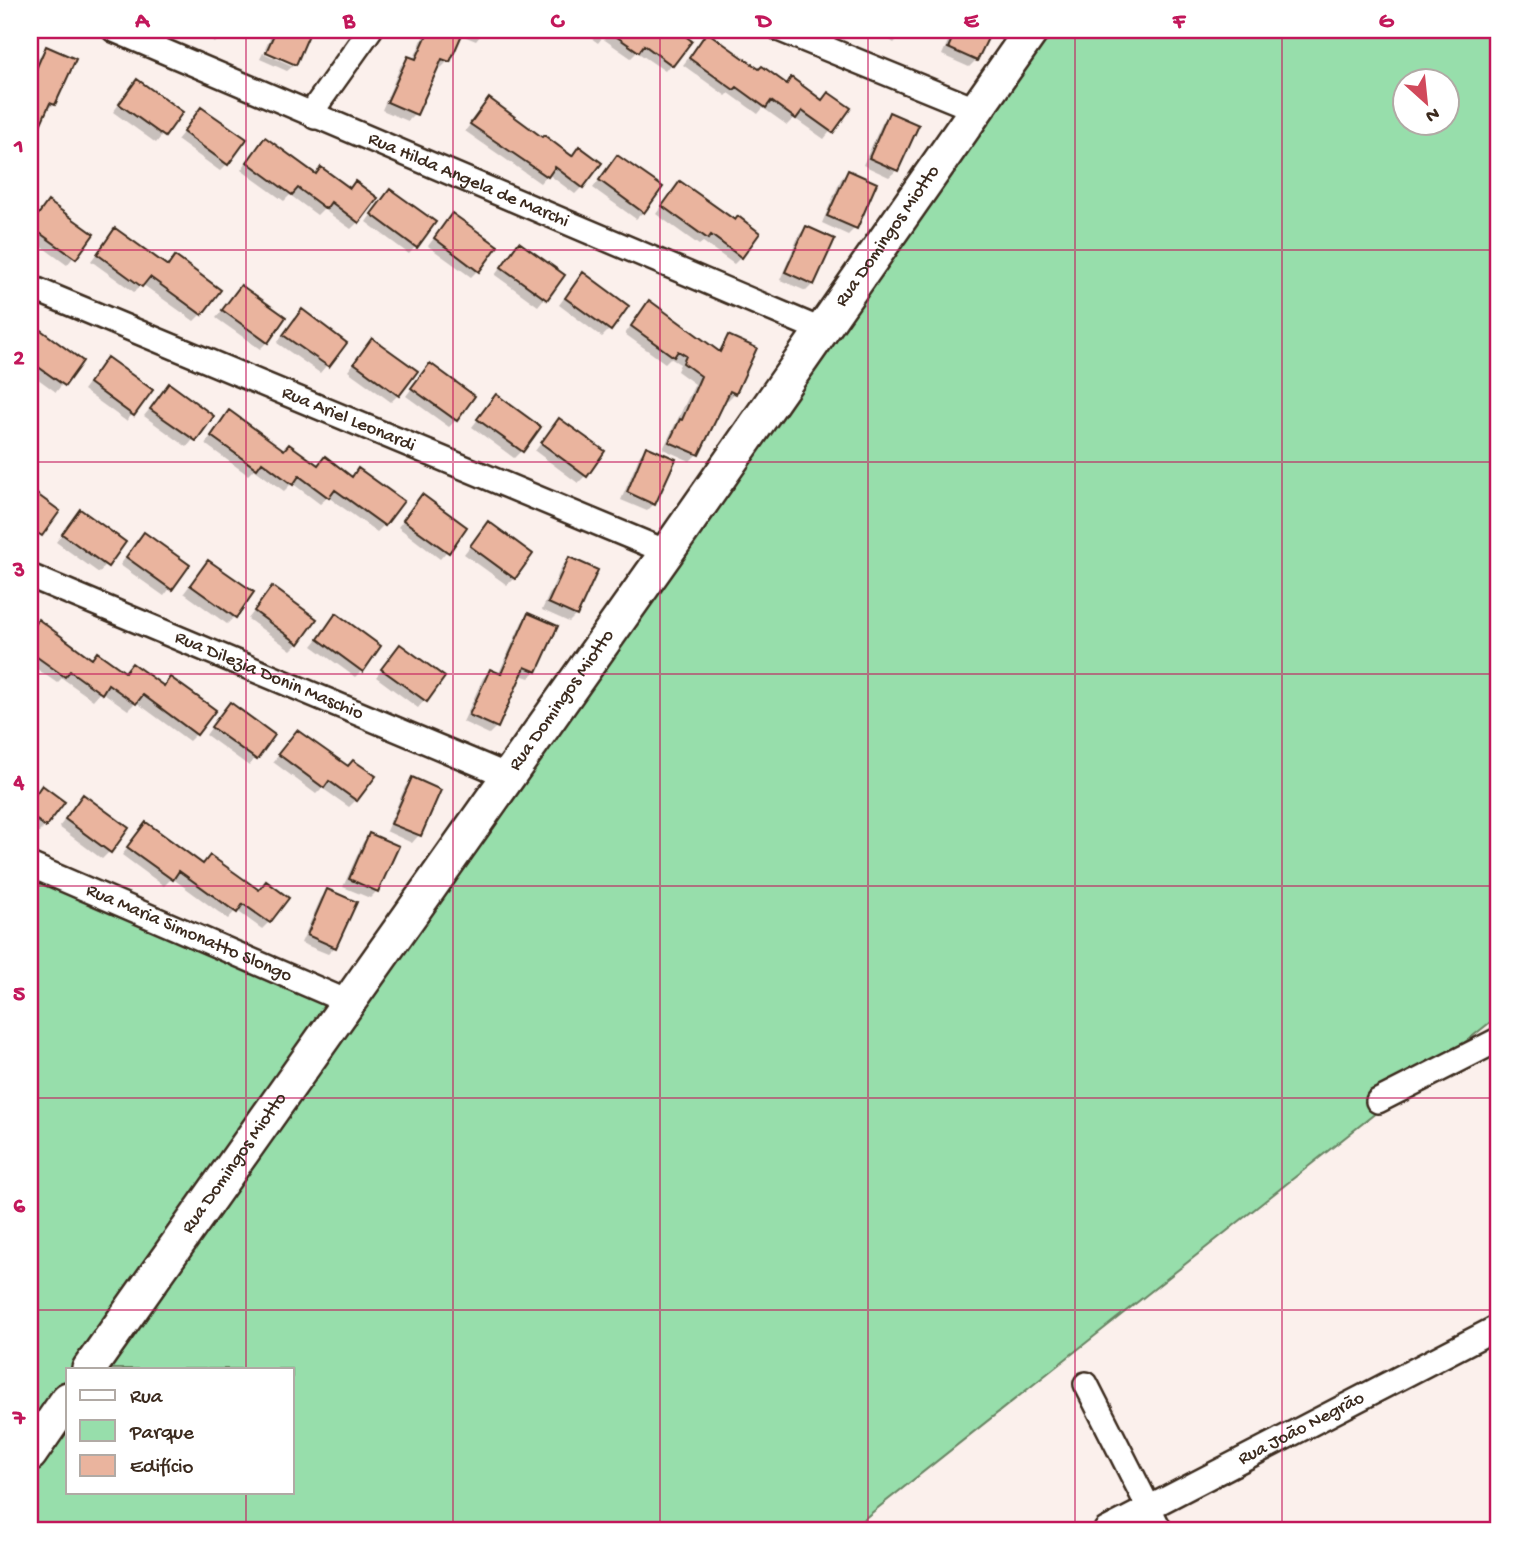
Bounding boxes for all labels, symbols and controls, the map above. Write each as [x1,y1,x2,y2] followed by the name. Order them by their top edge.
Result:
[134,9,150,36] text: A
[342,9,356,36] text: B
[551,9,566,36] text: C
[755,9,773,36] text: D
[964,9,980,36] text: E
[1172,9,1187,36] text: F
[1379,9,1395,36] text: G
[1392,66,1462,136] north arrow
[1421,101,1443,127] text: N
[364,128,572,233] street label: Rua Hilda Angela de Marchi
[13,134,24,161] text: 1
[830,161,945,312] street label: Rua Domingos Miotto
[13,346,25,373] text: 2
[278,381,419,458] street label: Rua Ariel Leonardi
[12,558,25,585] text: 3
[504,625,620,775] street label: Rua Domingos Miotto
[171,626,367,726] street label: Rua Dilezia Donin Maschio
[13,770,25,797] text: 4
[82,879,296,988] street label: Rua Maria Simonatto Slongo
[13,982,25,1009] text: 5
[177,1088,292,1238] street label: Rua Domingos Miotto
[13,1194,26,1221] text: 6
[66,1368,294,1494] legend
[130,1386,164,1411] text: Rua
[1234,1387,1368,1471] street label: Rua João Negrão
[12,1406,26,1433] text: 7
[129,1422,195,1447] text: Parque
[130,1456,194,1481] text: Edifício

